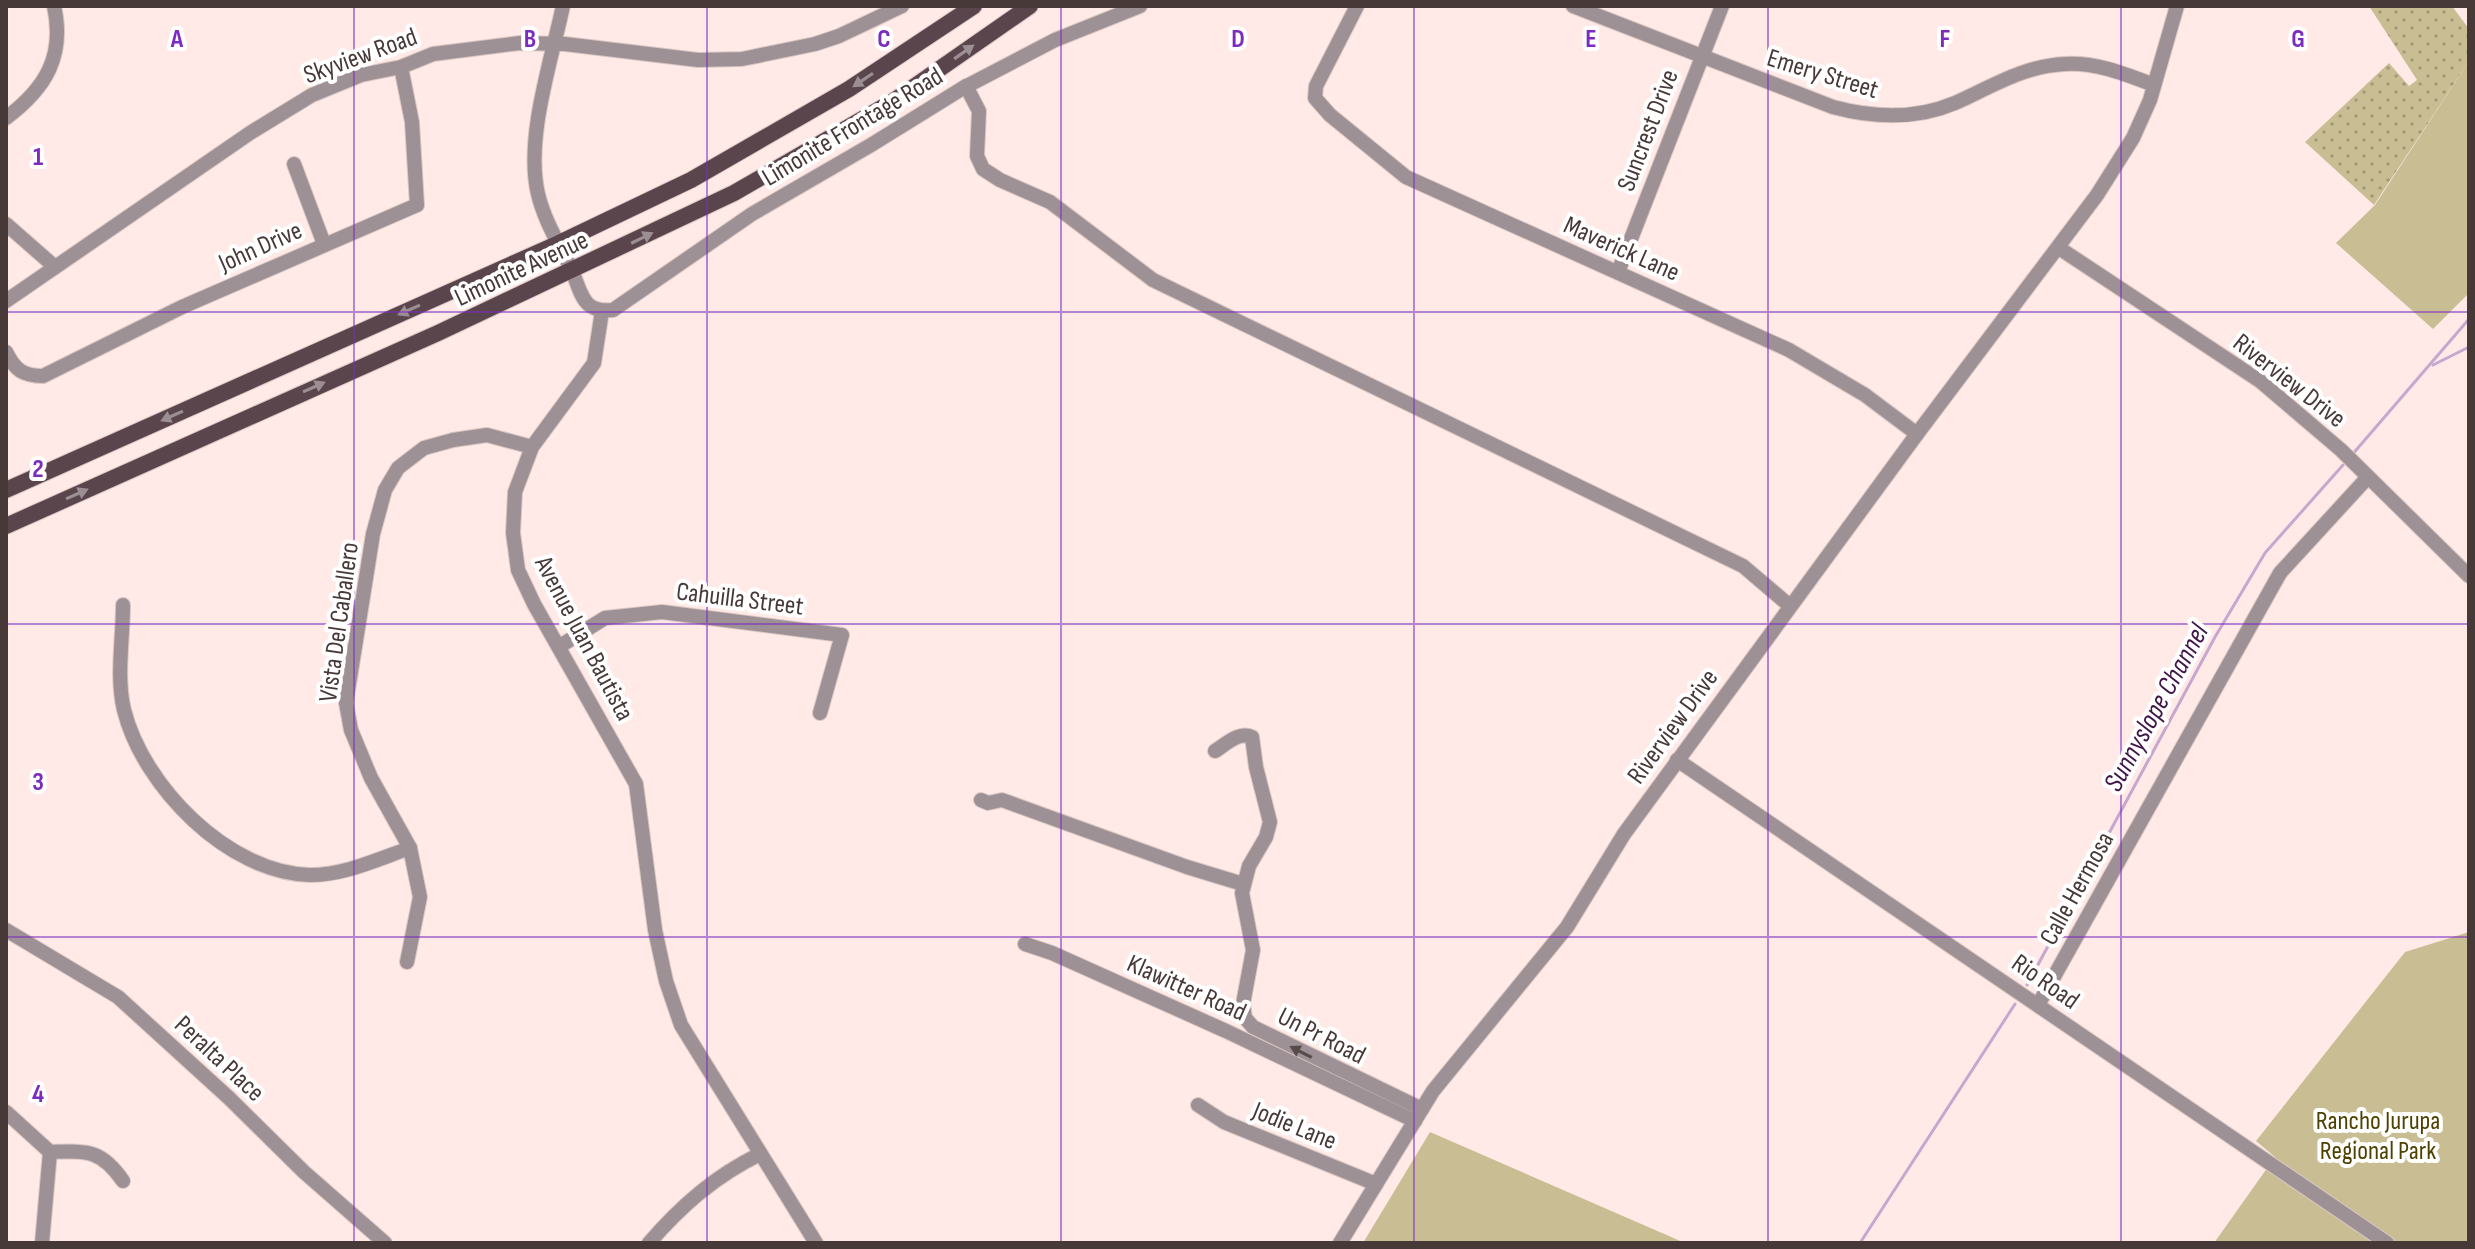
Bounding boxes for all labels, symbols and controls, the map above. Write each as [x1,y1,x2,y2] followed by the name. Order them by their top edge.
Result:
[300,22,421,91] street label: Skyview Road
[170,24,184,55] text: A
[524,24,536,55] text: B
[877,24,891,55] text: C
[1231,24,1245,55] text: D
[1585,24,1597,55] text: E
[1940,24,1951,55] text: F
[2291,24,2305,55] text: G
[1763,43,1882,106] street label: Emery Street
[953,45,974,60] one-way arrow
[757,61,949,193] street label: Limonite Frontage Road
[1611,65,1686,196] street label: Suncrest Drive
[852,72,873,87] one-way arrow
[33,142,43,173] text: 1
[1559,210,1684,289] street label: Maverick Lane
[213,215,307,280] street label: John Drive
[450,225,593,314] street label: Limonite Avenue
[631,231,654,245] one-way arrow
[397,303,421,316] one-way arrow
[2227,328,2352,435] street label: Riverview Drive
[302,380,326,394] one-way arrow
[160,409,183,423] one-way arrow
[32,454,44,485] text: 2
[65,487,89,500] one-way arrow
[313,540,366,704] street label: Vista Del Caballero
[527,550,640,726] street label: Avenue Juan Bautista
[675,576,805,623] street label: Cahuilla Street
[2097,618,2216,797] water label: Sunnyslope Channel
[1621,663,1725,790] street label: Riverview Drive
[32,767,44,798] text: 3
[2034,827,2121,951] street label: Calle Hermosa
[1122,948,1251,1028] street label: Klawitter Road
[2005,948,2085,1016] street label: Rio Road
[1272,1001,1370,1071] street label: Un Pr Road
[168,1010,270,1109] street label: Peralta Place
[1290,1045,1313,1058] one-way arrow
[32,1079,44,1110] text: 4
[1247,1095,1341,1157] street label: Jodie Lane
[2316,1106,2440,1167] park label: Rancho Jurupa Regional Park

